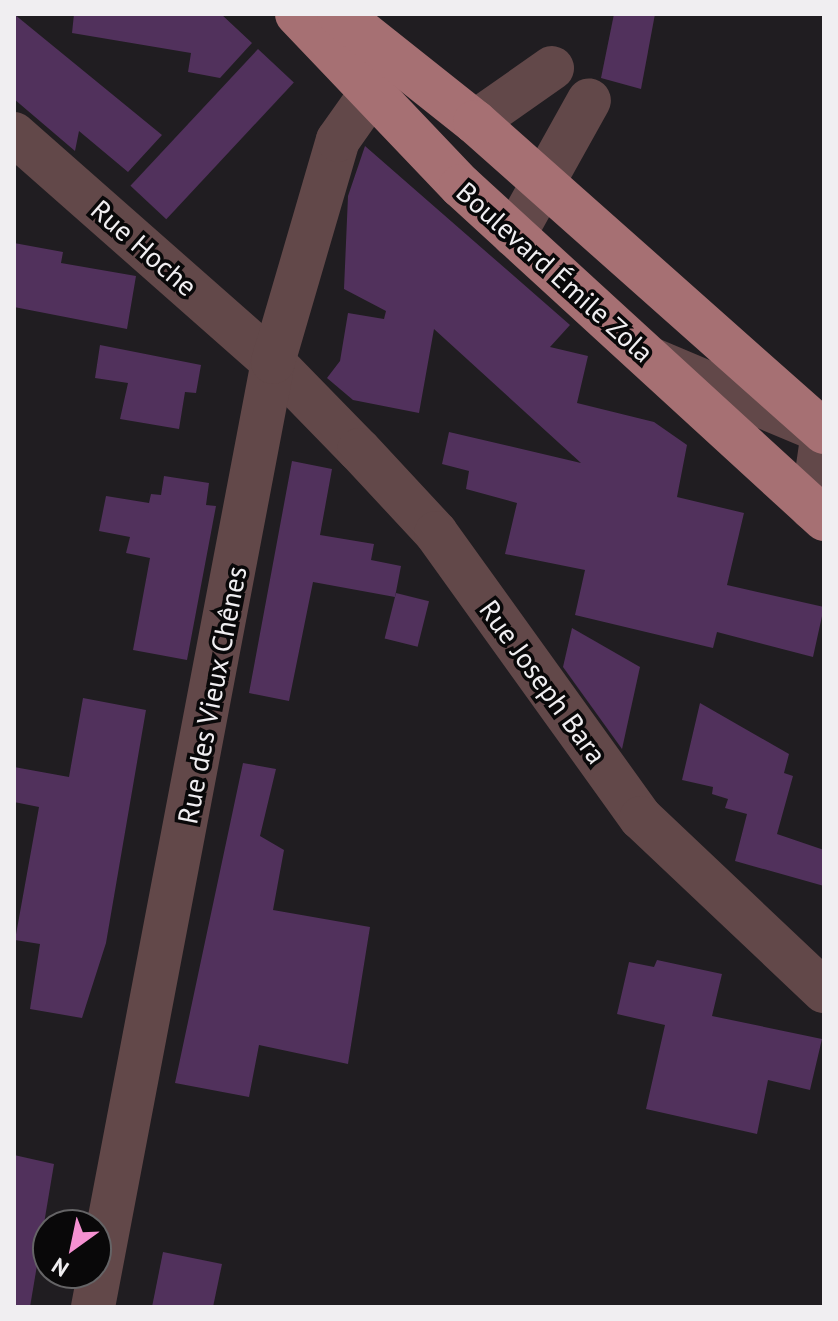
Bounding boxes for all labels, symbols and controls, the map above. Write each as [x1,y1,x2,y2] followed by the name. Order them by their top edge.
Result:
[449,175,661,369] street label: Boulevard Émile Zola
[84,193,204,303] street label: Rue Hoche
[170,563,254,827] street label: Rue des Vieux Chênes
[472,594,614,770] street label: Rue Joseph Bara
[32,1209,112,1289] north arrow
[46,1252,74,1283] text: N

